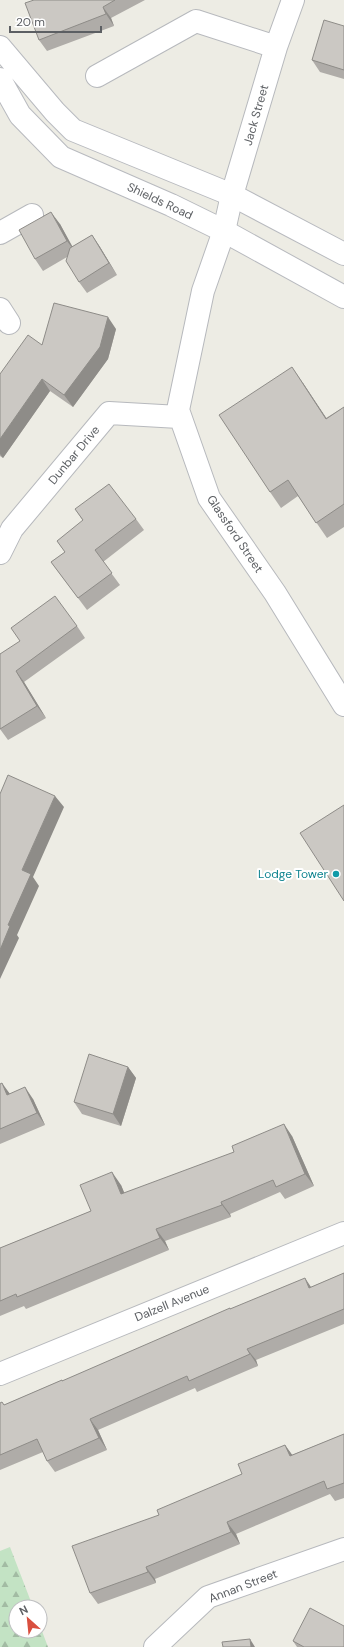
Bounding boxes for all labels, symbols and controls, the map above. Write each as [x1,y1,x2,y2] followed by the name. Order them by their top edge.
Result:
[10,8,101,34] scale bar
[16,14,45,30] text: 20 m
[240,82,272,147] street label: Jack Street
[124,179,196,223] street label: Shields Road
[45,422,103,488] street label: Dunbar Drive
[203,492,267,576] street label: Glassford Street
[258,866,329,882] place label: Lodge Tower
[331,869,341,879] marker: Lodge Tower
[132,1281,212,1325] street label: Dalzell Avenue
[206,1565,280,1606] street label: Annan Street
[8,1599,48,1639] north arrow
[17,1602,30,1618] text: N

